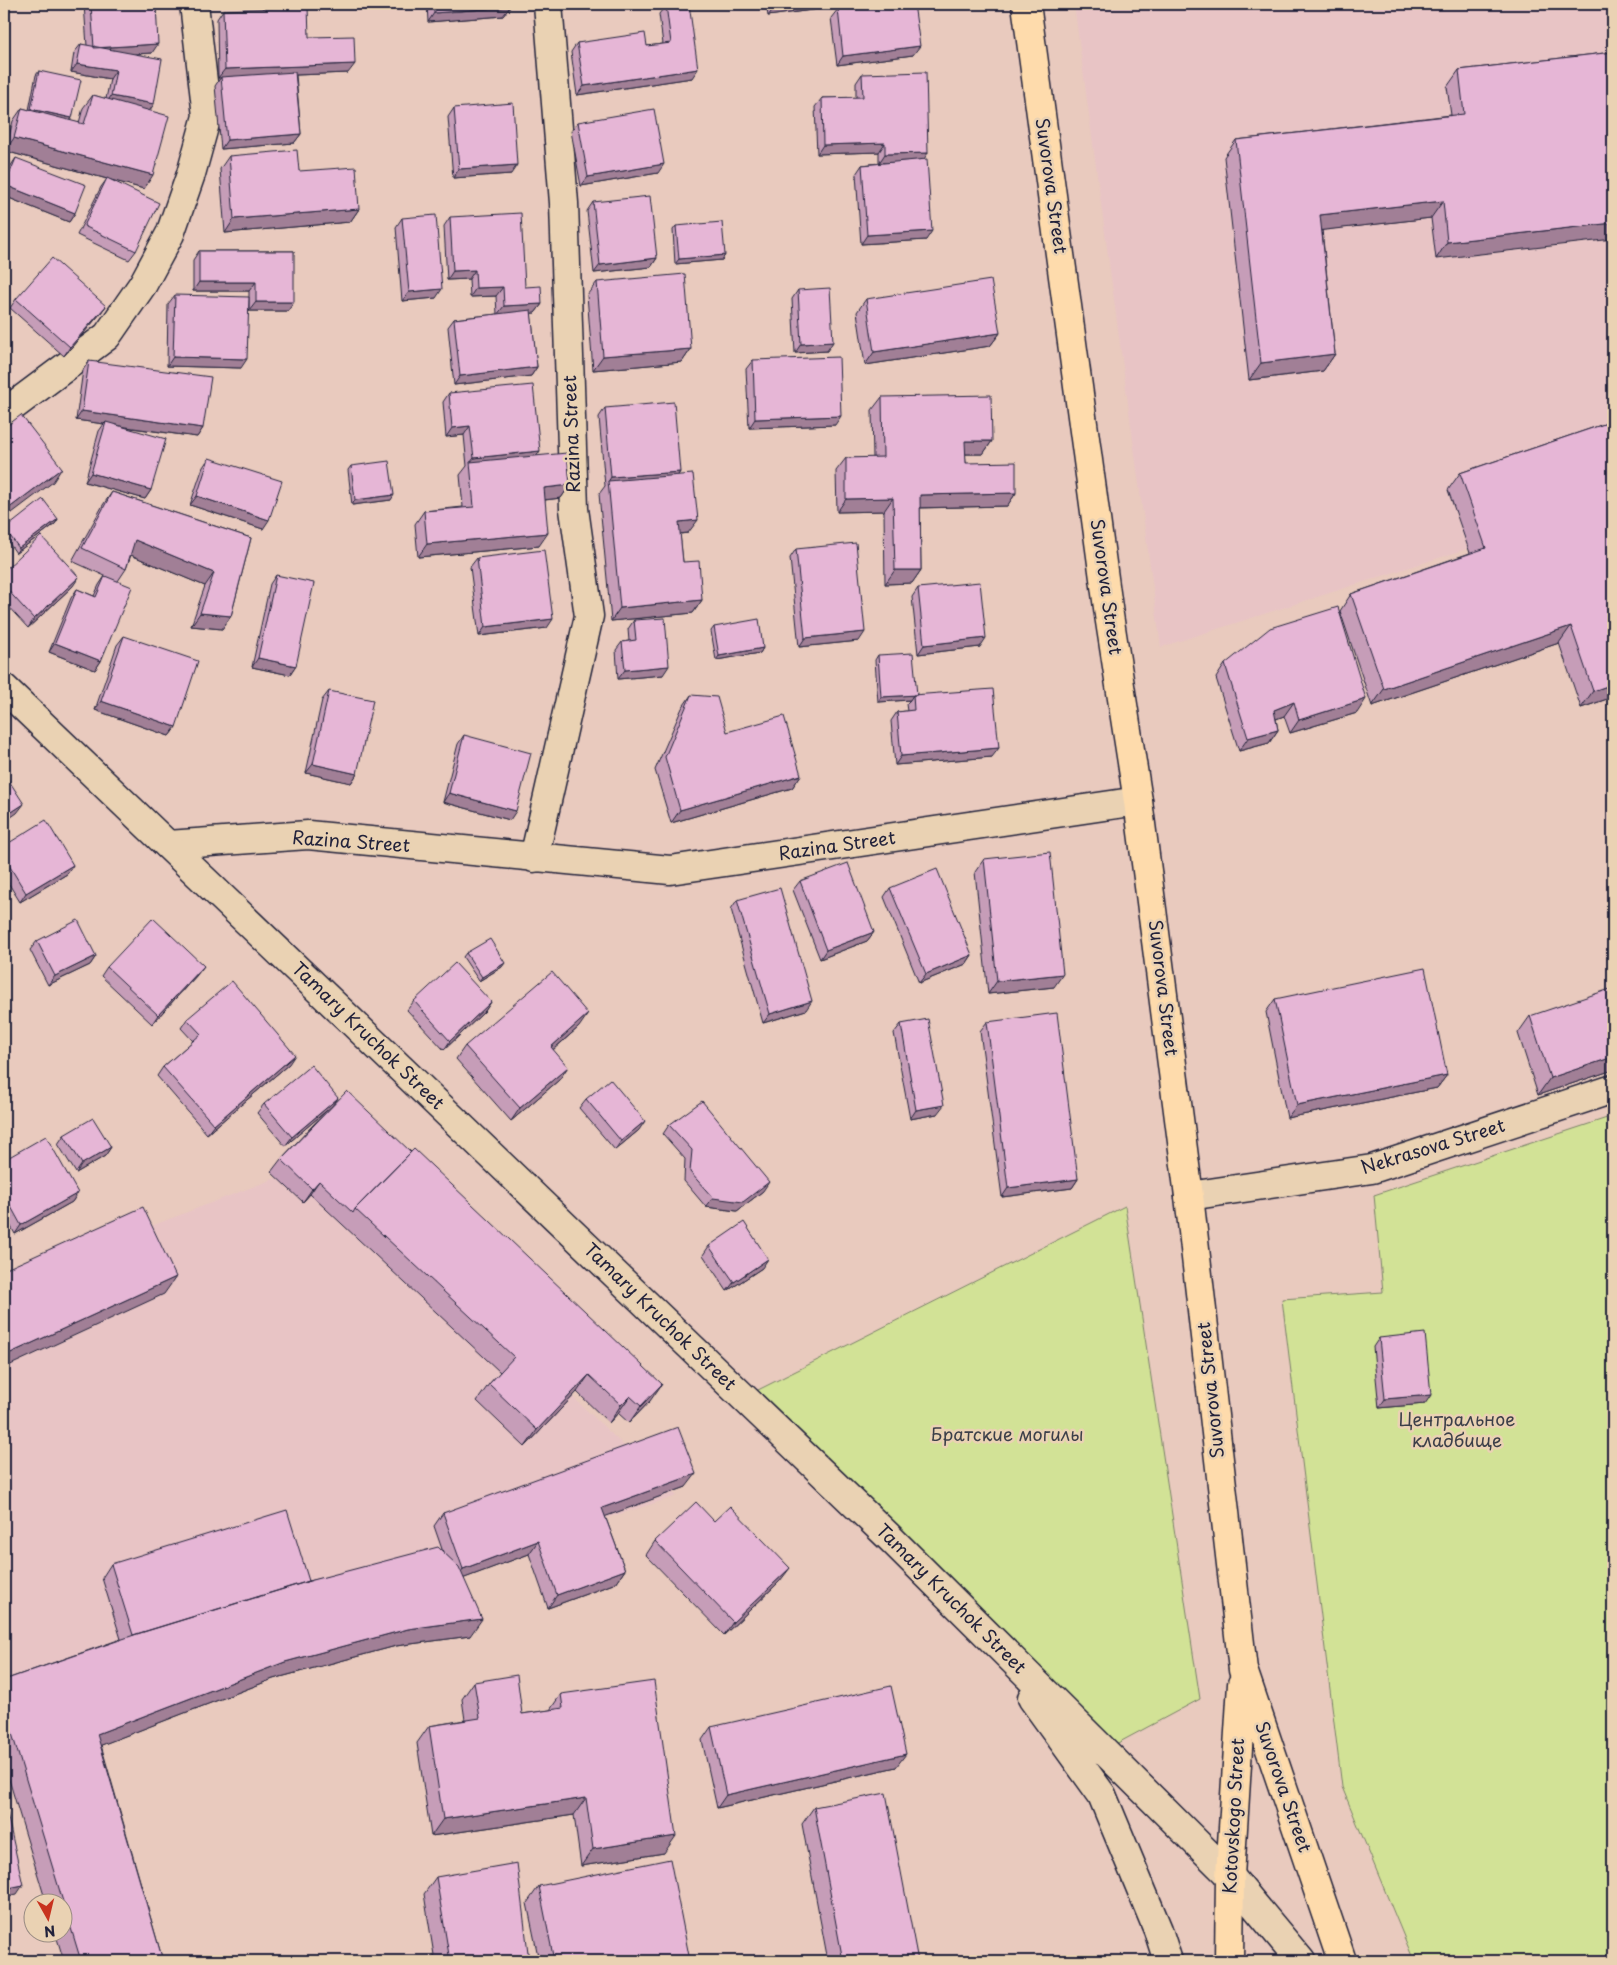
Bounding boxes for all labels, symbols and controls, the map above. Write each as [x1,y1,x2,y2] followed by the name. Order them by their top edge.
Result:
[1030,116,1075,255] street label: Suvorova Street
[555,375,586,494] street label: Razina Street
[1085,517,1130,656] street label: Suvorova Street
[291,823,411,858] street label: Razina Street
[776,823,897,866] street label: Razina Street
[1143,918,1186,1057] street label: Suvorova Street
[287,955,451,1115] street label: Tamary Kruchok Street
[1357,1111,1508,1180] street label: Nekrasova Street
[579,1236,743,1396] street label: Tamary Kruchok Street
[1189,1321,1230,1460] street label: Suvorova Street
[1399,1405,1515,1453] park label: Центральное кладбище
[931,1420,1083,1447] park label: Братские могилы
[871,1517,1033,1679] street label: Tamary Kruchok Street
[1249,1717,1319,1856] street label: Suvorova Street
[1215,1737,1250,1895] street label: Kotovskogo Street
[22,1892,72,1942] north arrow
[43,1920,57,1943] text: N

